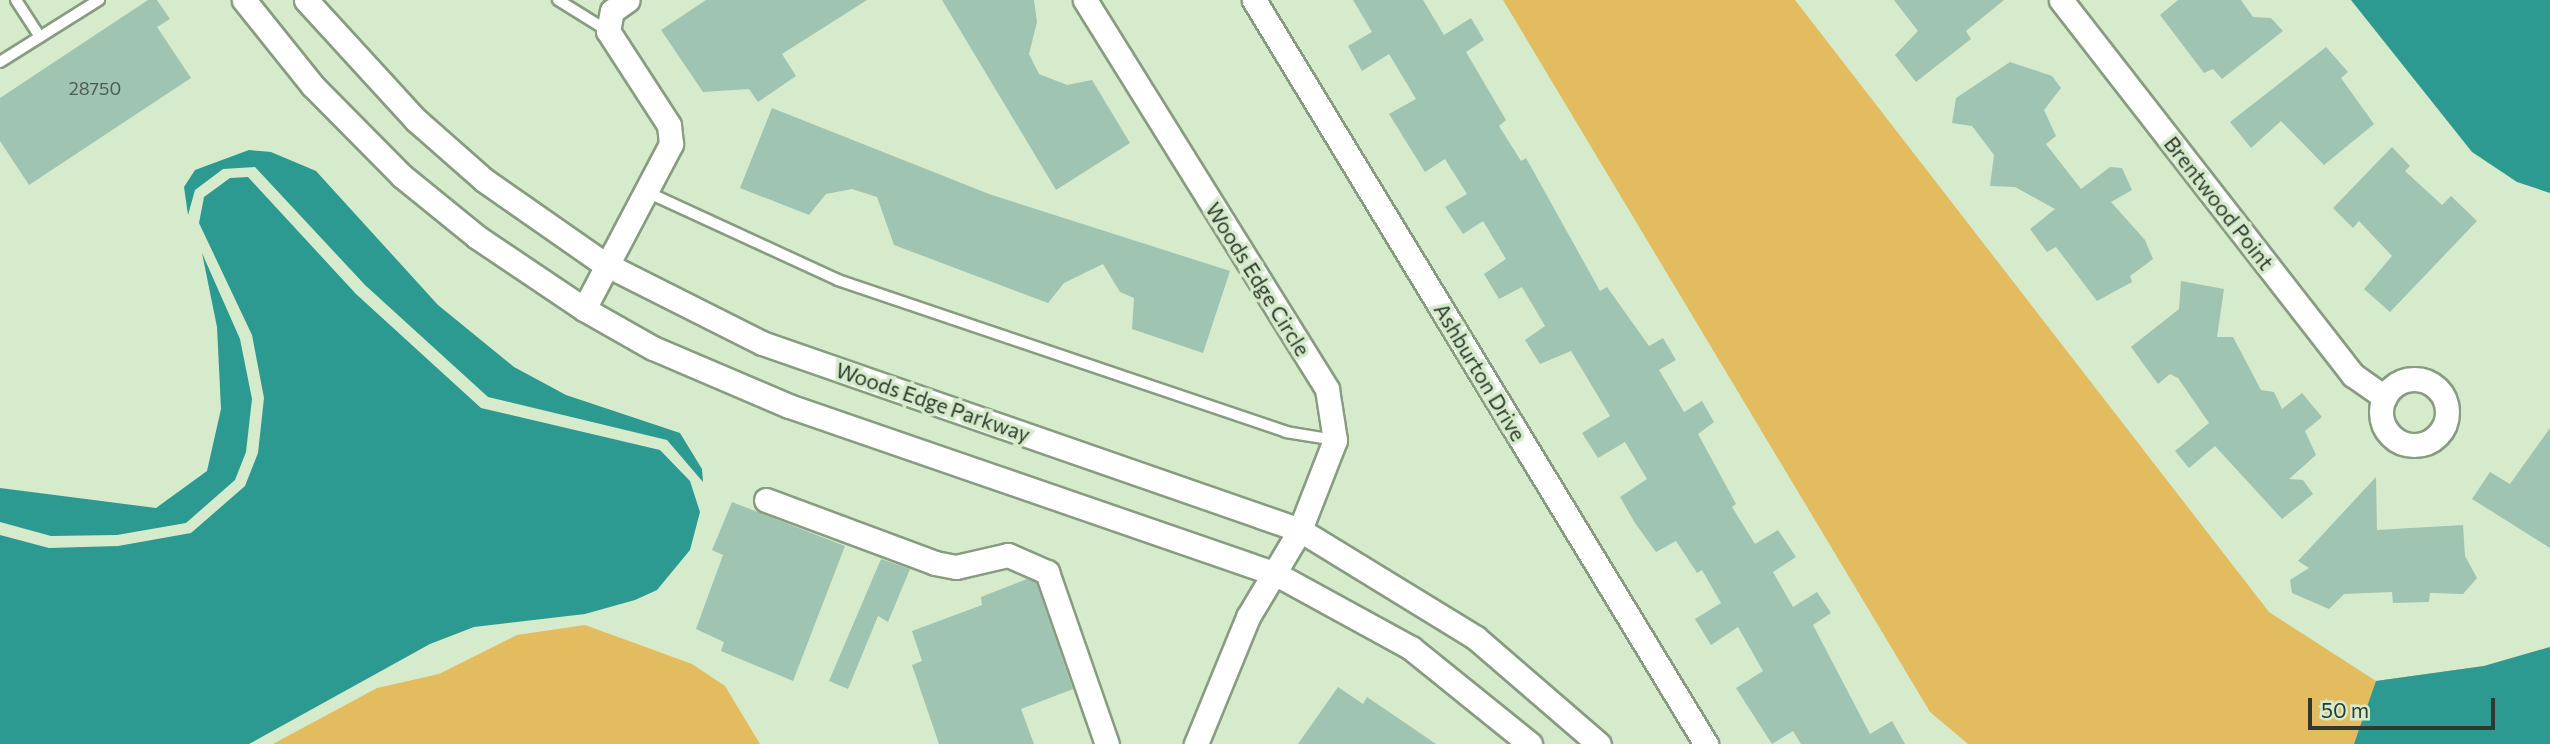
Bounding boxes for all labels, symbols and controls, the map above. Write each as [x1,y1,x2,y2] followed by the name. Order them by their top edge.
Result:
[69,77,121,99] house number: 28750
[2159,131,2279,275] street label: Brentwood Point
[1201,198,1315,360] street label: Woods Edge Circle
[1429,298,1531,446] street label: Ashburton Drive
[833,357,1033,447] street label: Woods Edge Parkway
[2312,684,2499,728] scale bar
[2321,697,2369,722] text: 50 m

